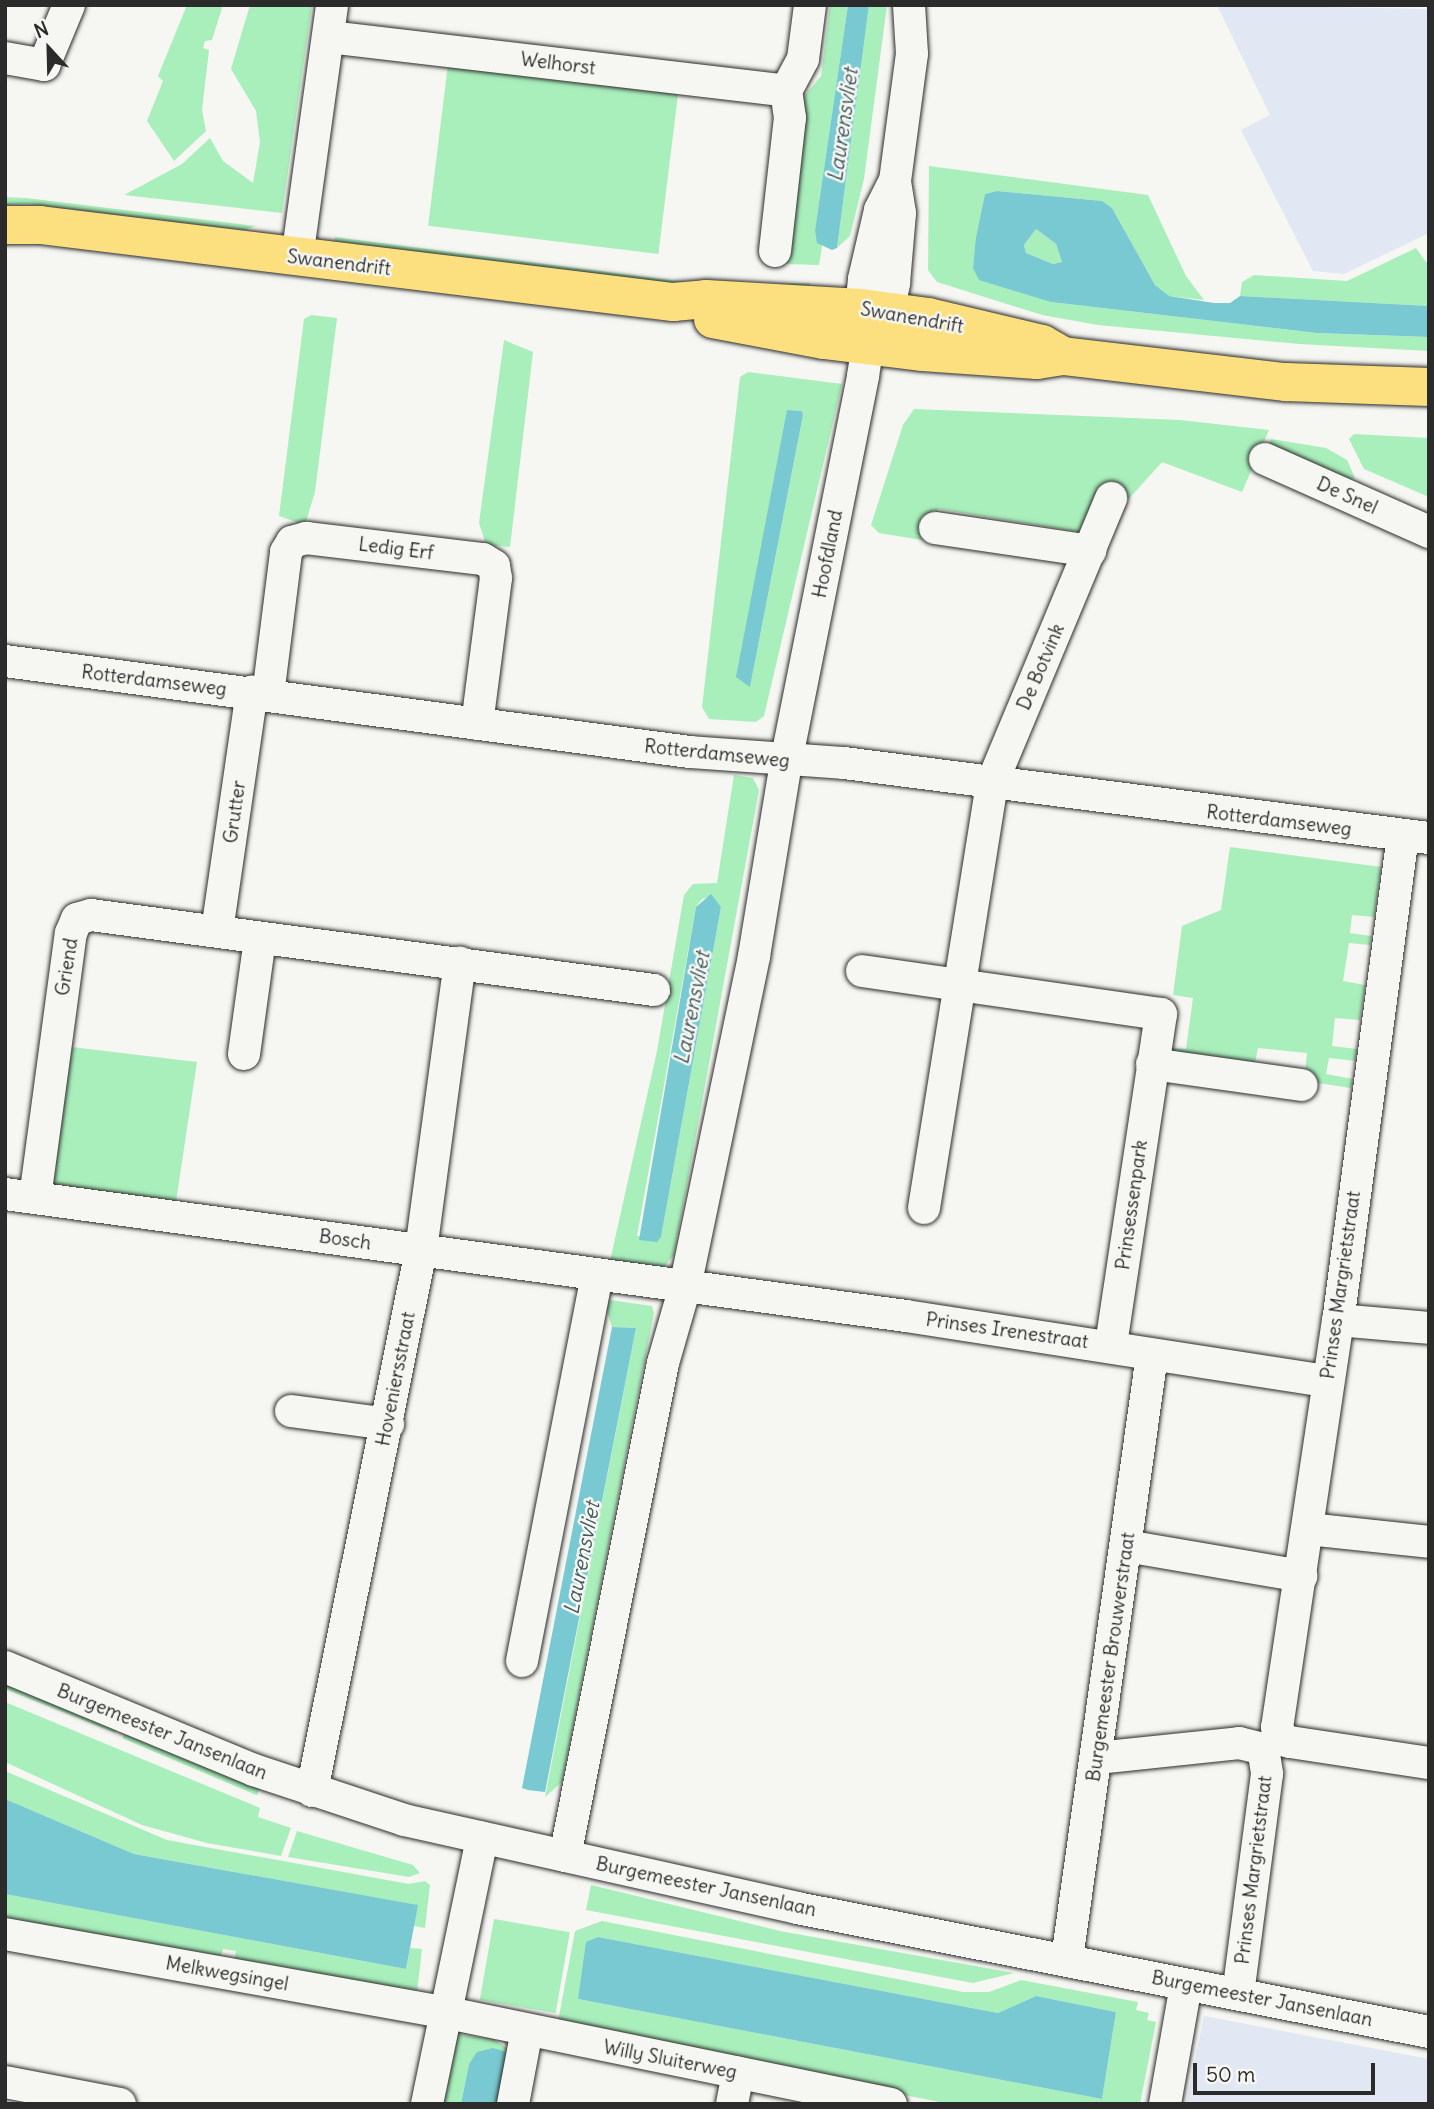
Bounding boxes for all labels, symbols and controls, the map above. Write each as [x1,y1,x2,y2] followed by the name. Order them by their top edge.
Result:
[14,14,84,84] north arrow
[31,16,52,43] text: N
[519,48,597,80] street label: Welhorst
[823,67,863,183] water label: Laurensvliet
[286,245,392,281] street label: Swanendrift
[859,298,965,338] street label: Swanendrift
[1313,473,1381,519] street label: De Snel
[808,508,848,600] street label: Hoofdland
[357,533,435,565] street label: Ledig Erf
[1013,620,1069,714] street label: De Botvink
[80,661,228,701] street label: Rotterdamseweg
[643,735,791,773] street label: Rotterdamseweg
[219,779,251,845] street label: Grutter
[1205,801,1353,841] street label: Rotterdamseweg
[51,937,83,997] street label: Griend
[669,949,715,1067] water label: Laurensvliet
[1112,1139,1152,1271] street label: Prinsessenpark
[1316,1189,1366,1381] street label: Prinses Margrietstraat
[317,1225,373,1255] street label: Bosch
[924,1308,1090,1354] street label: Prinses Irenestraat
[372,1310,420,1448] street label: Hoveniersstraat
[559,1499,605,1617] water label: Laurensvliet
[1082,1531,1140,1783] street label: Burgemeester Brouwerstraat
[54,1679,270,1785] street label: Burgemeester Jansenlaan
[1231,1774,1277,1966] street label: Prinses Margrietstraat
[594,1852,818,1922] street label: Burgemeester Jansenlaan
[164,1952,290,1996] street label: Melkwegsingel
[1150,1966,1374,2032] street label: Burgemeester Jansenlaan
[601,2036,739,2084] street label: Willy Sluiterweg
[1196,2050,1378,2094] scale bar
[1206,2061,1255,2088] text: 50 m

